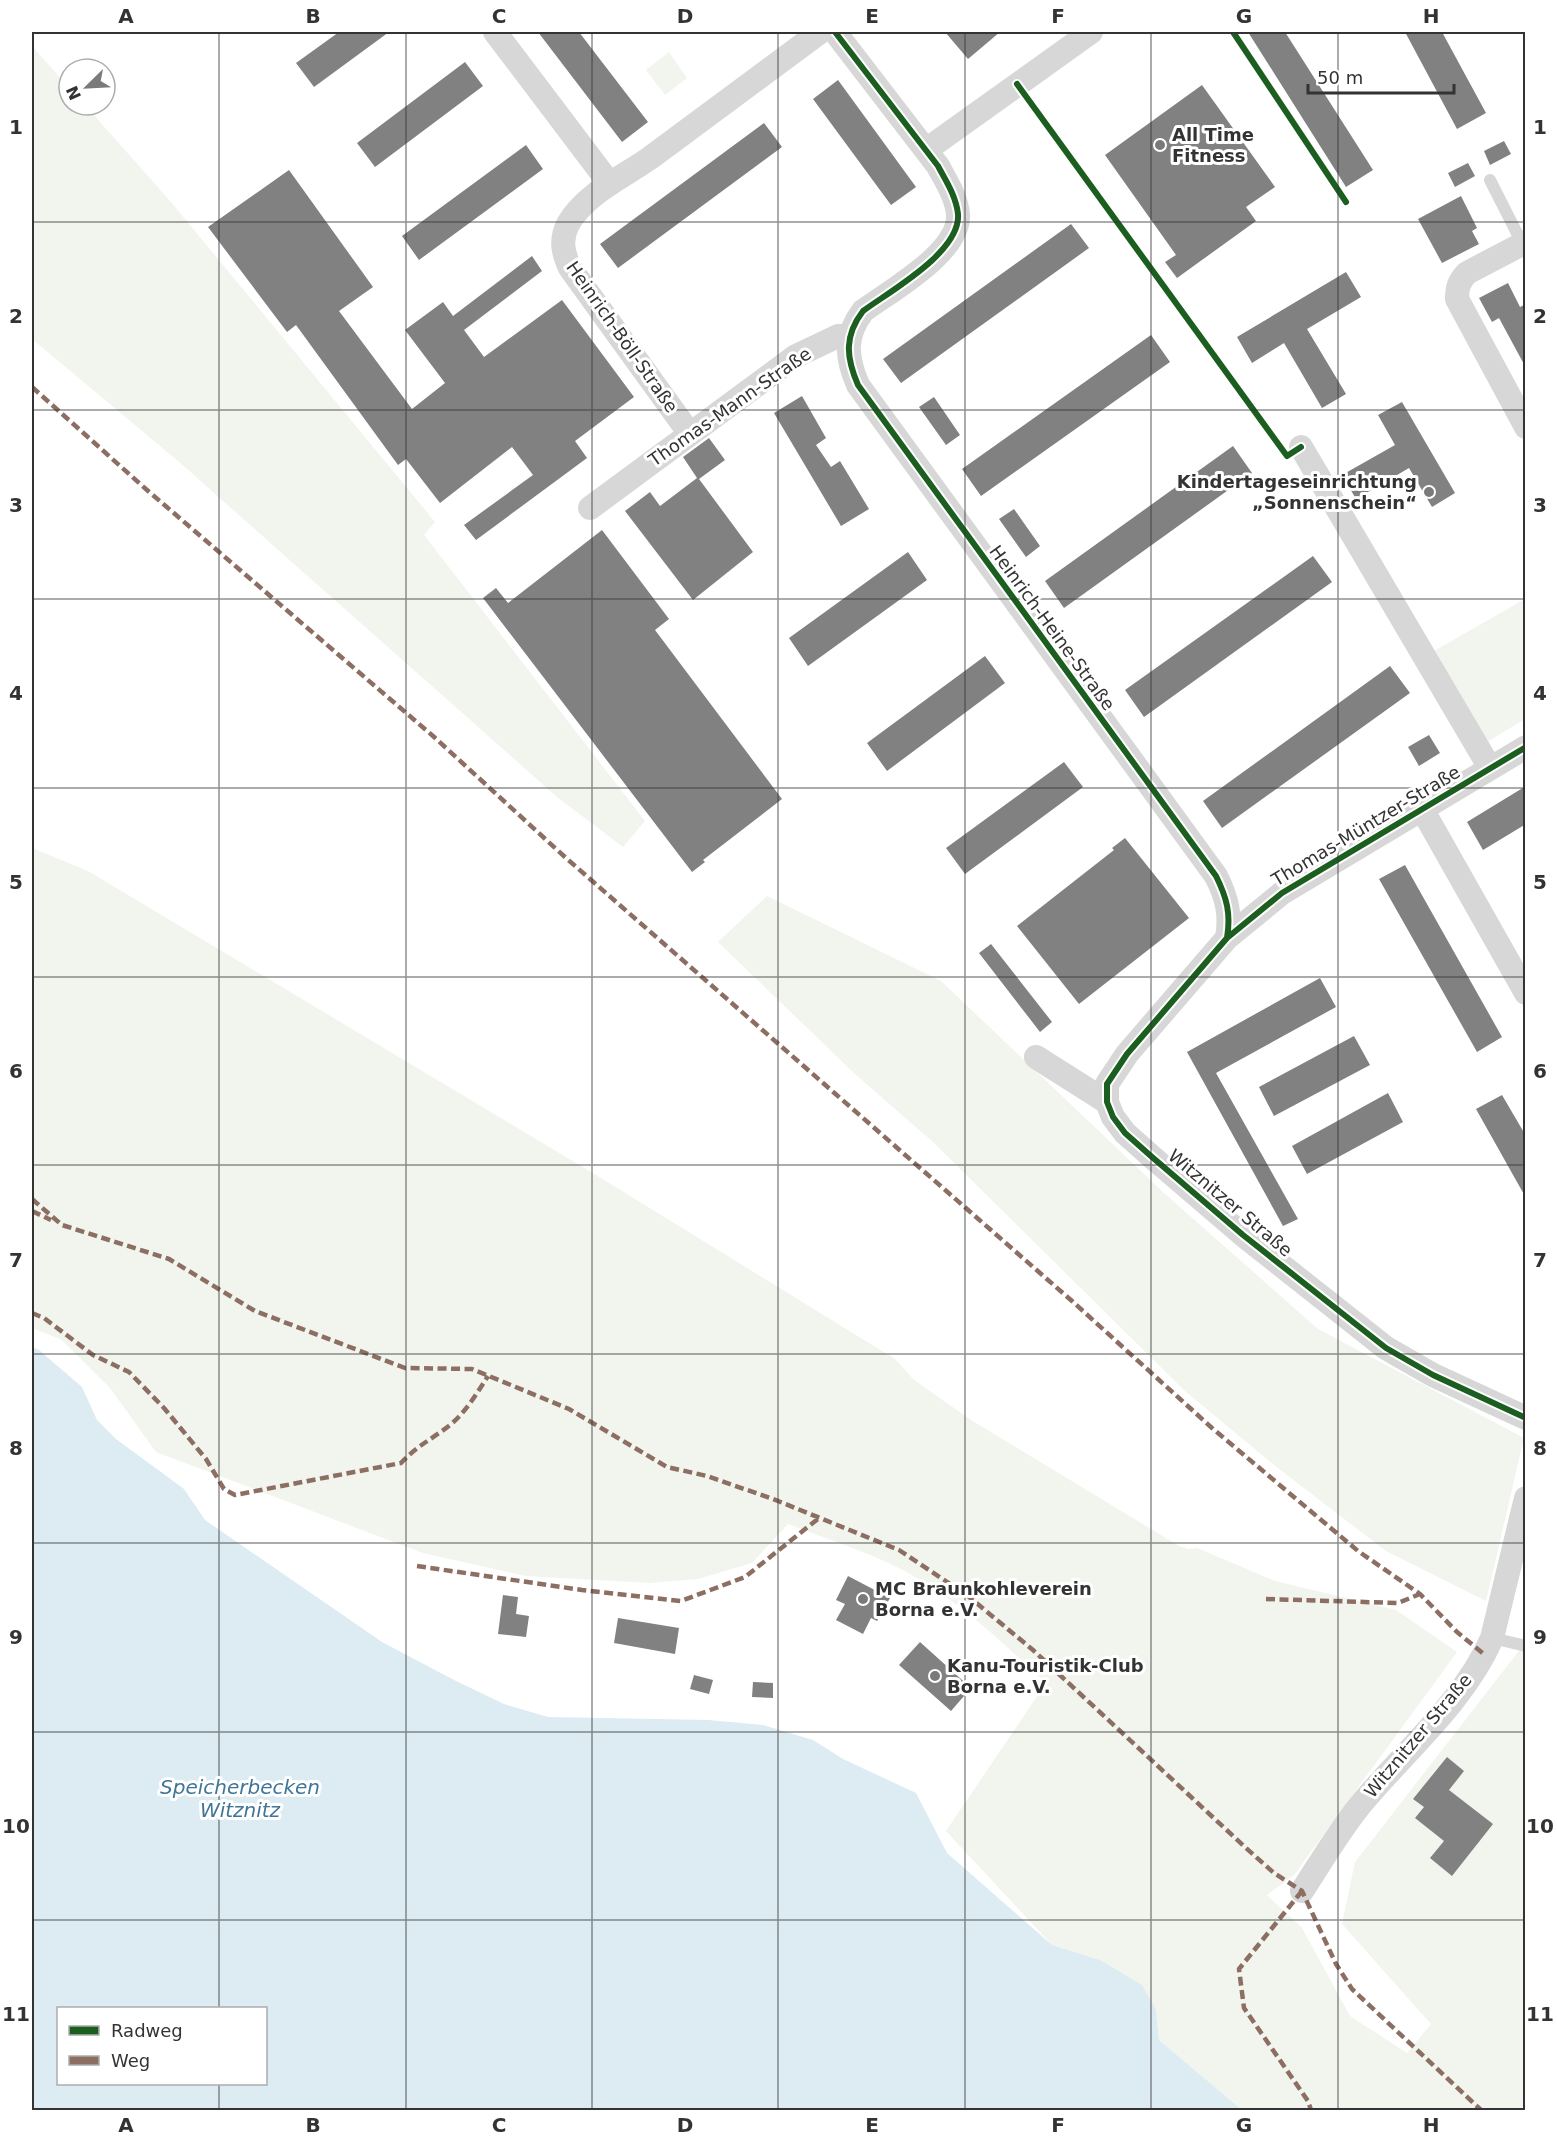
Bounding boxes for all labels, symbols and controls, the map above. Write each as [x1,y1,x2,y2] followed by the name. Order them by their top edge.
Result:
[118,4,134,28] text: A
[305,4,321,28] text: B
[492,4,506,28] text: C
[677,4,693,28] text: D
[865,4,879,28] text: E
[1051,4,1065,28] text: F
[1236,4,1252,28] text: G
[1423,4,1439,28] text: H
[57,57,117,117] north arrow
[1308,57,1454,95] scale bar
[1317,67,1363,88] text: 50 m
[62,83,85,103] text: N
[9,115,23,139] text: 1
[1533,115,1547,139] text: 1
[1172,124,1254,166] place label: All Time Fitness
[1153,138,1167,152] marker: All Time Fitness
[562,257,683,416] street label: Heinrich-Böll-Straße
[9,304,23,328] text: 2
[1533,304,1547,328] text: 2
[644,343,815,471] street label: Thomas-Mann-Straße
[1177,471,1417,513] place label: Kindertageseinrichtung „Sonnenschein“
[1422,485,1436,499] marker: Kindertageseinrichtung „Sonnenschein“
[9,493,23,517] text: 3
[1533,493,1547,517] text: 3
[985,541,1119,714] street label: Heinrich-Heine-Straße
[9,681,23,705] text: 4
[1533,681,1547,705] text: 4
[1267,761,1464,891] street label: Thomas-Müntzer-Straße
[9,870,23,894] text: 5
[1533,870,1547,894] text: 5
[9,1059,23,1083] text: 6
[1533,1059,1547,1083] text: 6
[1164,1145,1297,1261] street label: Witznitzer Straße
[9,1248,23,1272] text: 7
[1533,1248,1547,1272] text: 7
[9,1436,23,1460] text: 8
[1533,1436,1547,1460] text: 8
[875,1578,1092,1620] place label: MC Braunkohleverein Borna e.V.
[856,1592,870,1606] marker: MC Braunkohleverein Borna e.V.
[9,1625,23,1649] text: 9
[1533,1625,1547,1649] text: 9
[947,1655,1144,1697] place label: Kanu-Touristik-Club Borna e.V.
[928,1669,942,1683] marker: Kanu-Touristik-Club Borna e.V.
[1360,1669,1476,1802] street label: Witznitzer Straße
[160,1775,320,1822] water label: Speicherbecken Witznitz
[2,1814,30,1838] text: 10
[1526,1814,1554,1838] text: 10
[2,2002,30,2026] text: 11
[1526,2002,1554,2026] text: 11
[57,2007,267,2085] legend
[111,2020,183,2041] text: Radweg
[111,2050,150,2071] text: Weg
[118,2113,134,2137] text: A
[305,2113,321,2137] text: B
[492,2113,506,2137] text: C
[677,2113,693,2137] text: D
[865,2113,879,2137] text: E
[1051,2113,1065,2137] text: F
[1236,2113,1252,2137] text: G
[1423,2113,1439,2137] text: H

